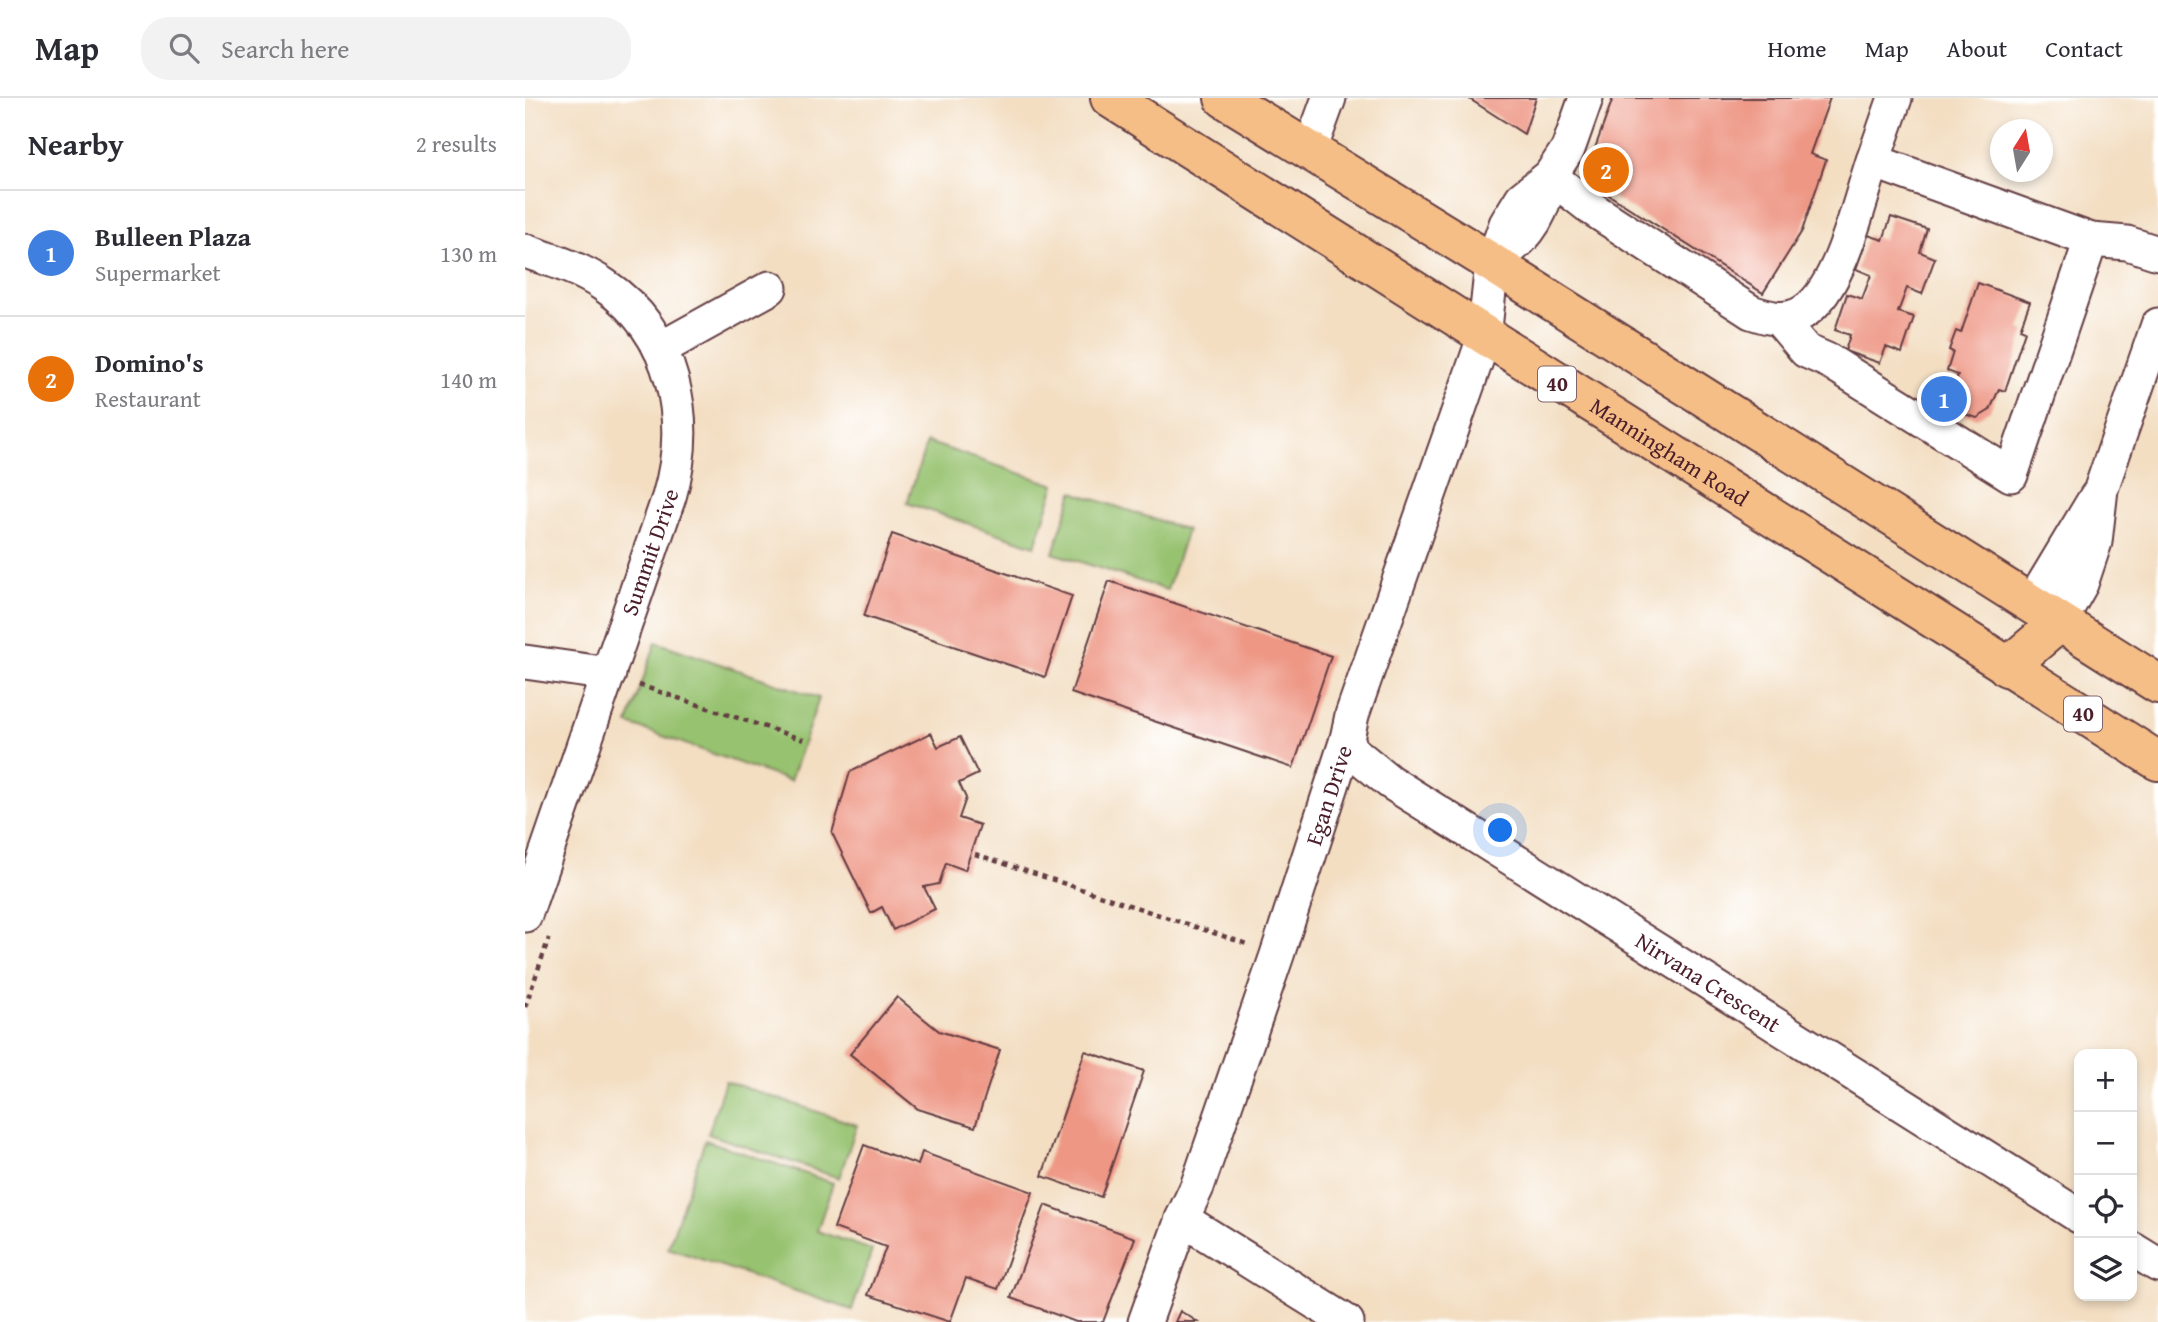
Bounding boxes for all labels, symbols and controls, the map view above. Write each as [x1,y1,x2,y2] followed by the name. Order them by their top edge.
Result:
[141,17,631,80] search box
[35,24,99,72] text: Map
[165,29,203,67] icon: search
[221,29,349,68] text: Search here
[1768,31,1827,66] text: Home
[1865,31,1909,66] text: Map
[1947,31,2007,66] text: About
[2045,31,2123,66] text: Contact
[1990,119,2053,182] north arrow
[28,122,124,166] text: Nearby
[416,127,497,160] text: 2 results
[1583,144,1629,196] pin: 2
[95,217,251,256] text: Bulleen Plaza
[45,237,57,270] text: 1
[440,237,497,270] text: 130 m
[95,256,221,289] text: Supermarket
[95,343,204,382] text: Domino's
[45,363,57,396] text: 2
[440,363,497,396] text: 140 m
[1538,366,1576,402] road number: 40
[1921,373,1967,425] pin: 1
[95,382,201,415] text: Restaurant
[1584,389,1756,515] street label: Manningham Road
[612,484,687,620] street label: Summit Drive
[2064,696,2102,732] road number: 40
[1297,741,1360,850] street label: Egan Drive
[1483,813,1517,847] your location
[1630,924,1787,1040] street label: Nirvana Crescent
[2074,1049,2137,1301] map controls
[2074,1049,2137,1112] button: +
[2074,1112,2137,1175] button: −
[2074,1175,2137,1238] button: locate
[2074,1238,2137,1301] button: layers

